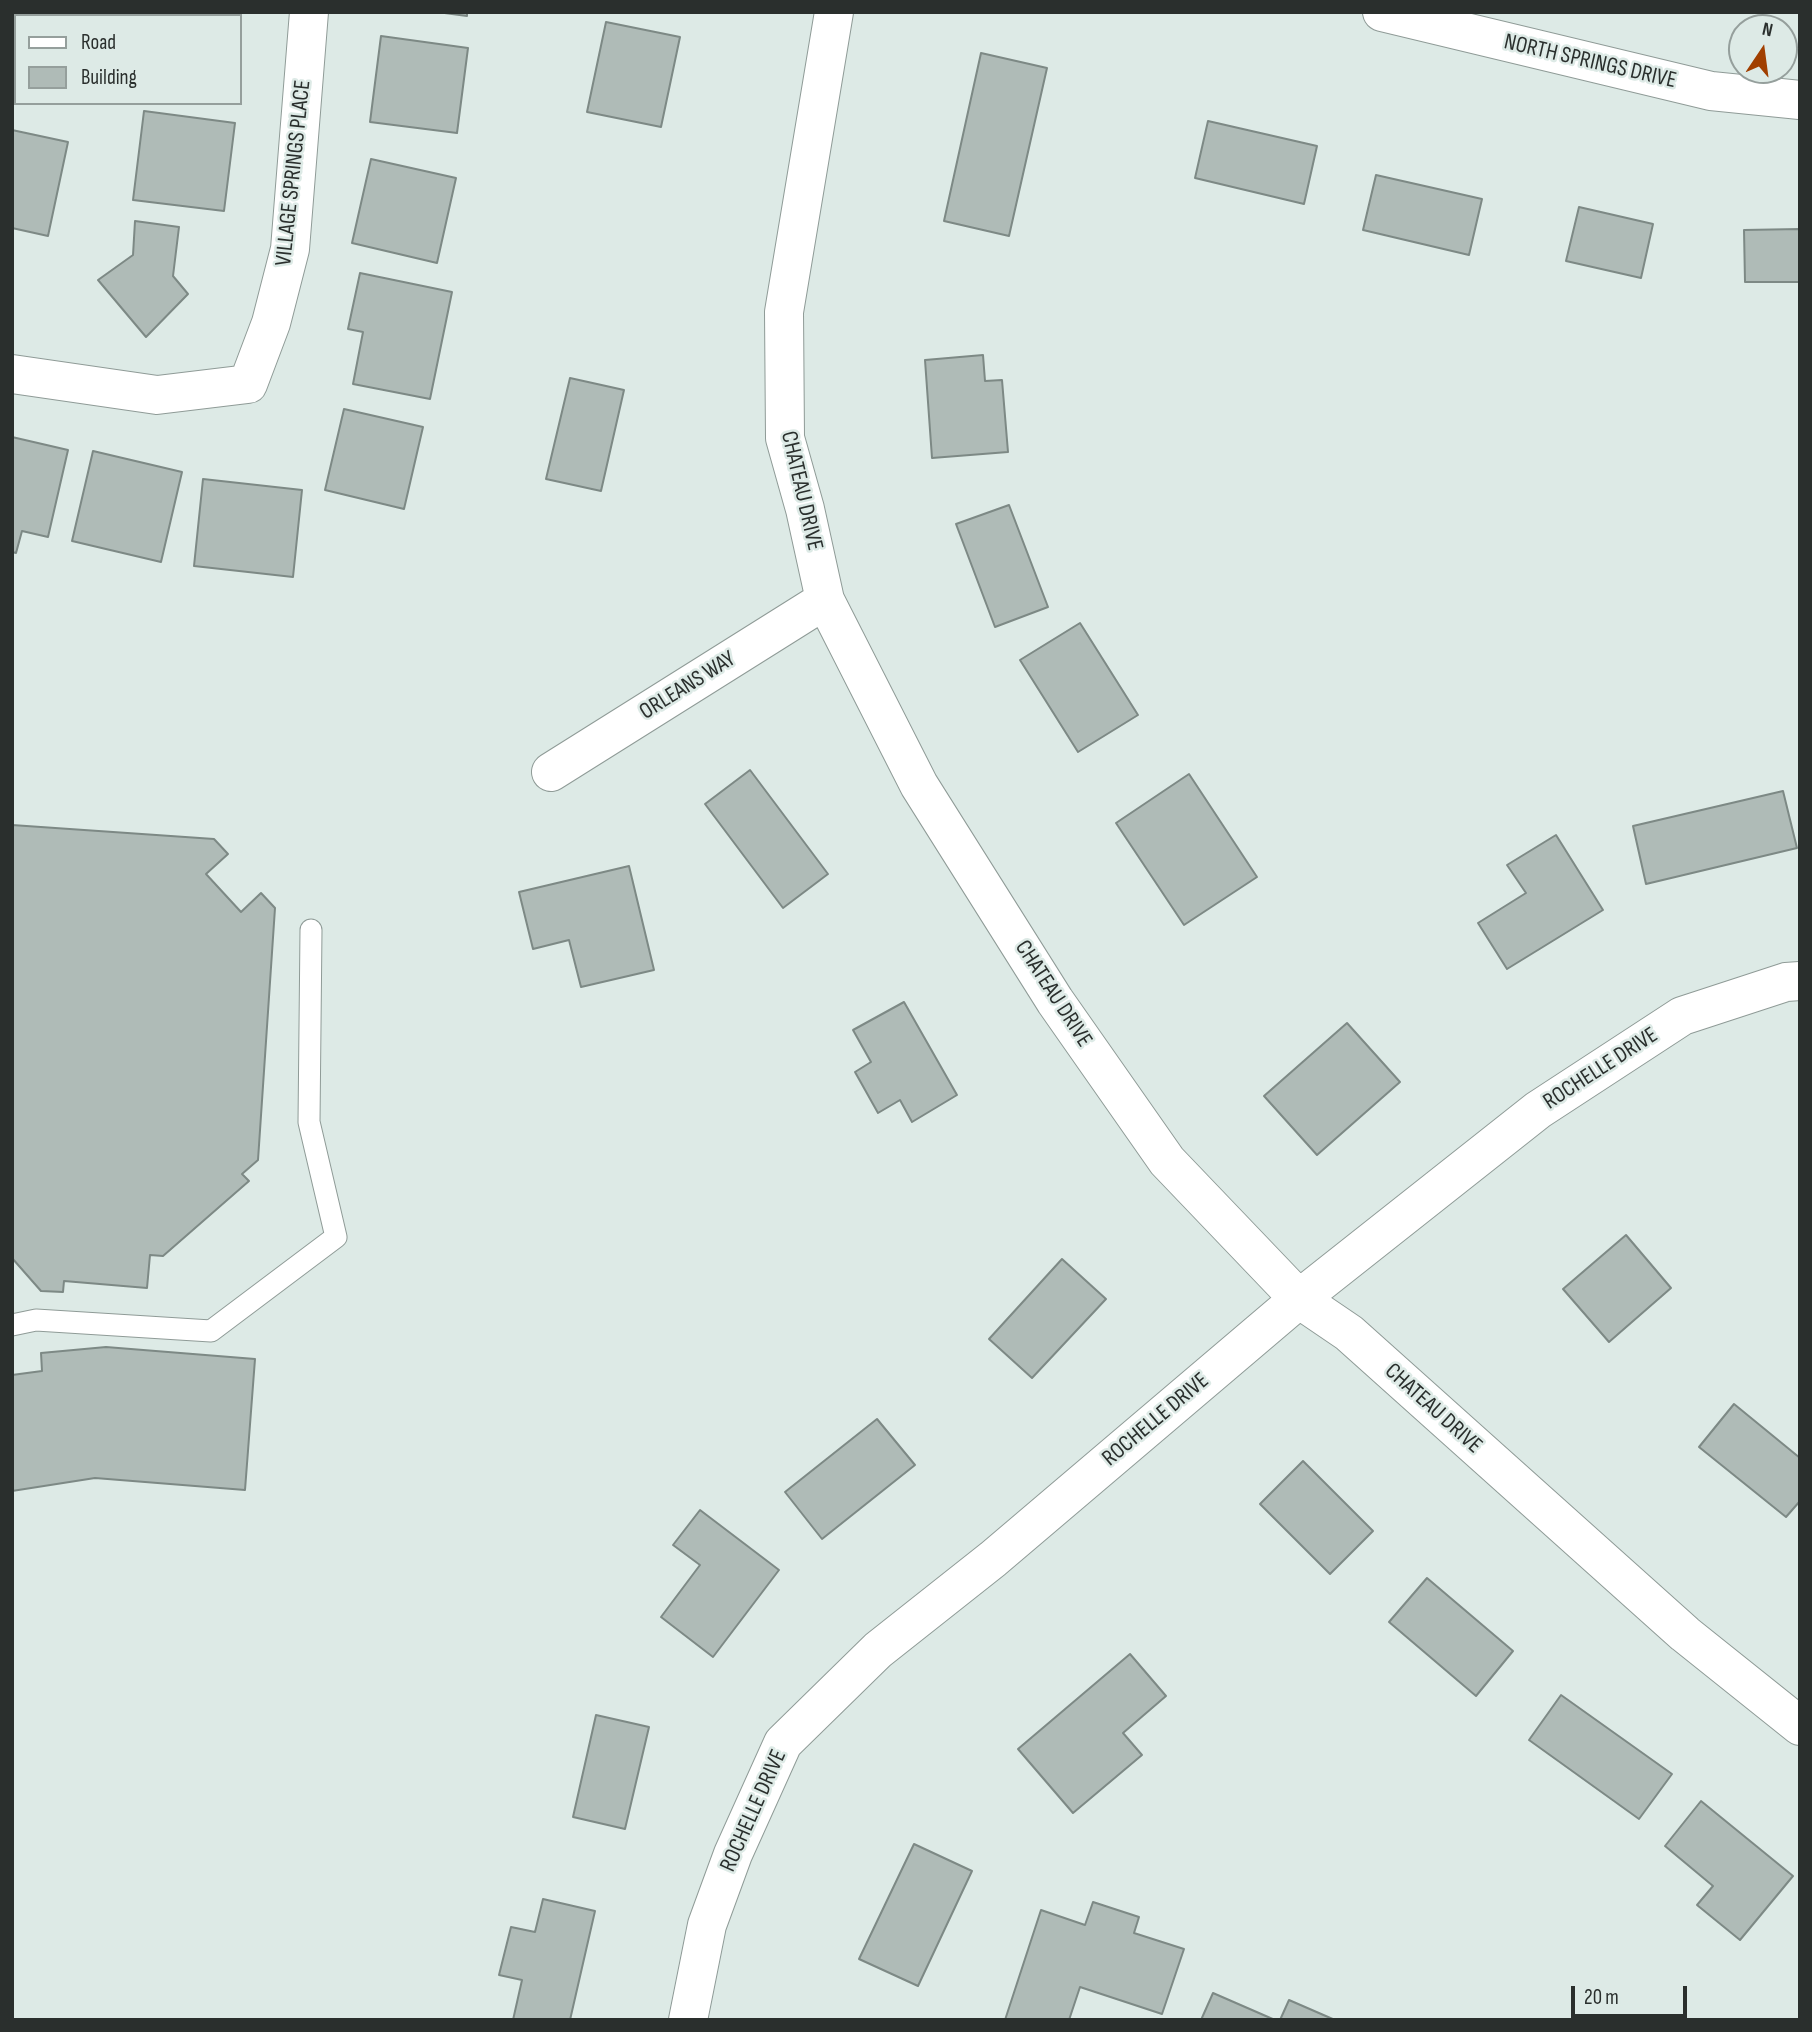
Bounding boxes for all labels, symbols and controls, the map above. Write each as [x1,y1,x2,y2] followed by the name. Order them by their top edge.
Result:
[14,14,242,105] legend
[1728,14,1798,84] north arrow
[1760,18,1775,42] text: N
[1501,29,1679,95] street label: NORTH SPRINGS DRIVE
[81,30,116,55] text: Road
[81,65,137,90] text: Building
[271,79,317,267] street label: VILLAGE SPRINGS PLACE
[774,429,828,553] street label: CHATEAU DRIVE
[635,646,741,726] street label: ORLEANS WAY
[1008,936,1098,1052] street label: CHATEAU DRIVE
[1539,1022,1663,1116] street label: ROCHELLE DRIVE
[1379,1358,1487,1460] street label: CHATEAU DRIVE
[1097,1367,1215,1473] street label: ROCHELLE DRIVE
[715,1746,793,1876] street label: ROCHELLE DRIVE
[1574,1972,1689,2016] scale bar
[1584,1985,1619,2010] text: 20 m

